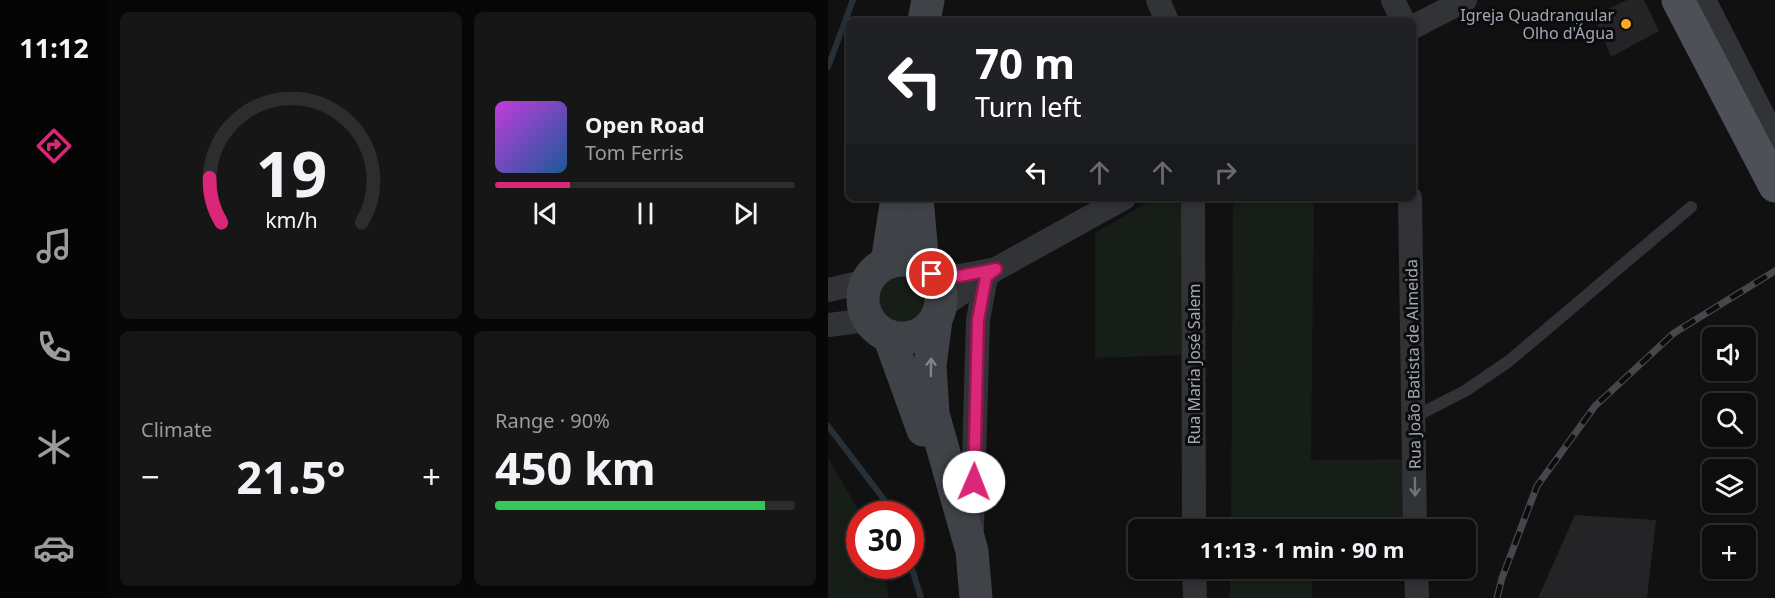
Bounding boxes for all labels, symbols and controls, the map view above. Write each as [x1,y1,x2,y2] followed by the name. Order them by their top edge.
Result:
[1460,4,1614,44] place label: Igreja Quadrangular Olho d'Água
[1619,17,1633,31] marker: Igreja Quadrangular Olho d'Água
[19,29,89,66] text: 11:12
[975,34,1075,91] text: 70 m
[876,42,954,120] icon: left
[975,88,1081,125] text: Turn left
[585,109,705,139] text: Open Road
[33,125,75,167] icon: directions
[255,130,327,215] text: 19
[585,139,684,166] text: Tom Ferris
[1020,156,1053,189] icon: left
[1083,156,1116,189] icon: ahead
[1146,156,1179,189] icon: ahead
[1209,156,1242,189] icon: right
[529,197,562,230] icon: previous
[629,197,662,230] icon: pause
[729,197,762,230] icon: next
[265,205,317,234] text: km/h
[33,225,75,267] icon: music
[906,248,957,299] pin
[915,257,948,290] icon: arrive
[1400,259,1426,469] street label: Rua João Batista de Almeida
[1183,283,1205,445] street label: Rua Maria José Salem
[33,326,75,368] icon: phone
[1702,327,1756,579] map controls
[1702,327,1756,381] button: sound
[925,357,937,377] one-way arrow
[1702,393,1756,447] button: search
[495,407,610,434] text: Range · 90%
[141,416,212,443] text: Climate
[33,426,75,468] icon: climate
[495,437,656,498] text: 450 km
[237,446,345,507] text: 21.5°
[942,450,1006,514] position arrow
[141,454,160,499] text: −
[422,454,441,499] text: +
[1702,459,1756,513] button: layers
[1409,477,1421,497] one-way arrow
[846,501,924,579] speed limit sign: 30
[1702,525,1756,579] button: +
[33,527,75,569] icon: car
[1200,534,1404,564] text: 11:13 · 1 min · 90 m

